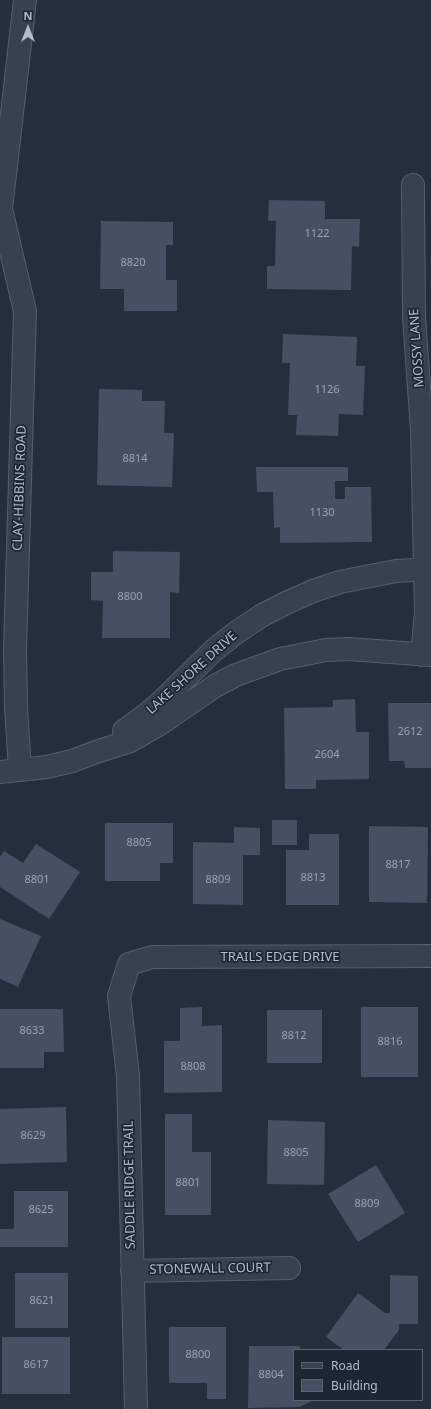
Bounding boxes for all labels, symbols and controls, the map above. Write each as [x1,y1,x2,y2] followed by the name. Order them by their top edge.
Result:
[8,8,48,48] north arrow
[24,8,32,23] text: N
[304,227,330,241] house number: 1122
[120,256,146,270] house number: 8820
[406,308,428,388] street label: MOSSY LANE
[314,383,340,397] house number: 1126
[10,425,30,551] street label: CLAY-HIBBINS ROAD
[122,452,148,466] house number: 8814
[309,506,335,520] house number: 1130
[117,590,143,604] house number: 8800
[144,628,240,718] street label: LAKE SHORE DRIVE
[397,725,423,739] house number: 2612
[314,748,340,762] house number: 2604
[126,836,152,850] house number: 8805
[385,858,411,872] house number: 8817
[300,871,326,885] house number: 8813
[24,873,50,887] house number: 8801
[205,873,231,887] house number: 8809
[220,949,340,965] street label: TRAILS EDGE DRIVE
[19,1024,45,1038] house number: 8633
[281,1029,307,1043] house number: 8812
[377,1035,403,1049] house number: 8816
[180,1060,206,1074] house number: 8808
[121,1121,139,1249] street label: SADDLE RIDGE TRAIL
[20,1129,46,1143] house number: 8629
[283,1146,309,1160] house number: 8805
[175,1176,201,1190] house number: 8801
[354,1197,380,1211] house number: 8809
[28,1203,54,1217] house number: 8625
[149,1260,271,1278] street label: STONEWALL COURT
[29,1294,55,1308] house number: 8621
[185,1348,211,1362] house number: 8800
[293,1349,423,1401] legend
[331,1357,360,1374] text: Road
[23,1358,49,1372] house number: 8617
[258,1368,284,1382] house number: 8804
[331,1377,378,1394] text: Building

